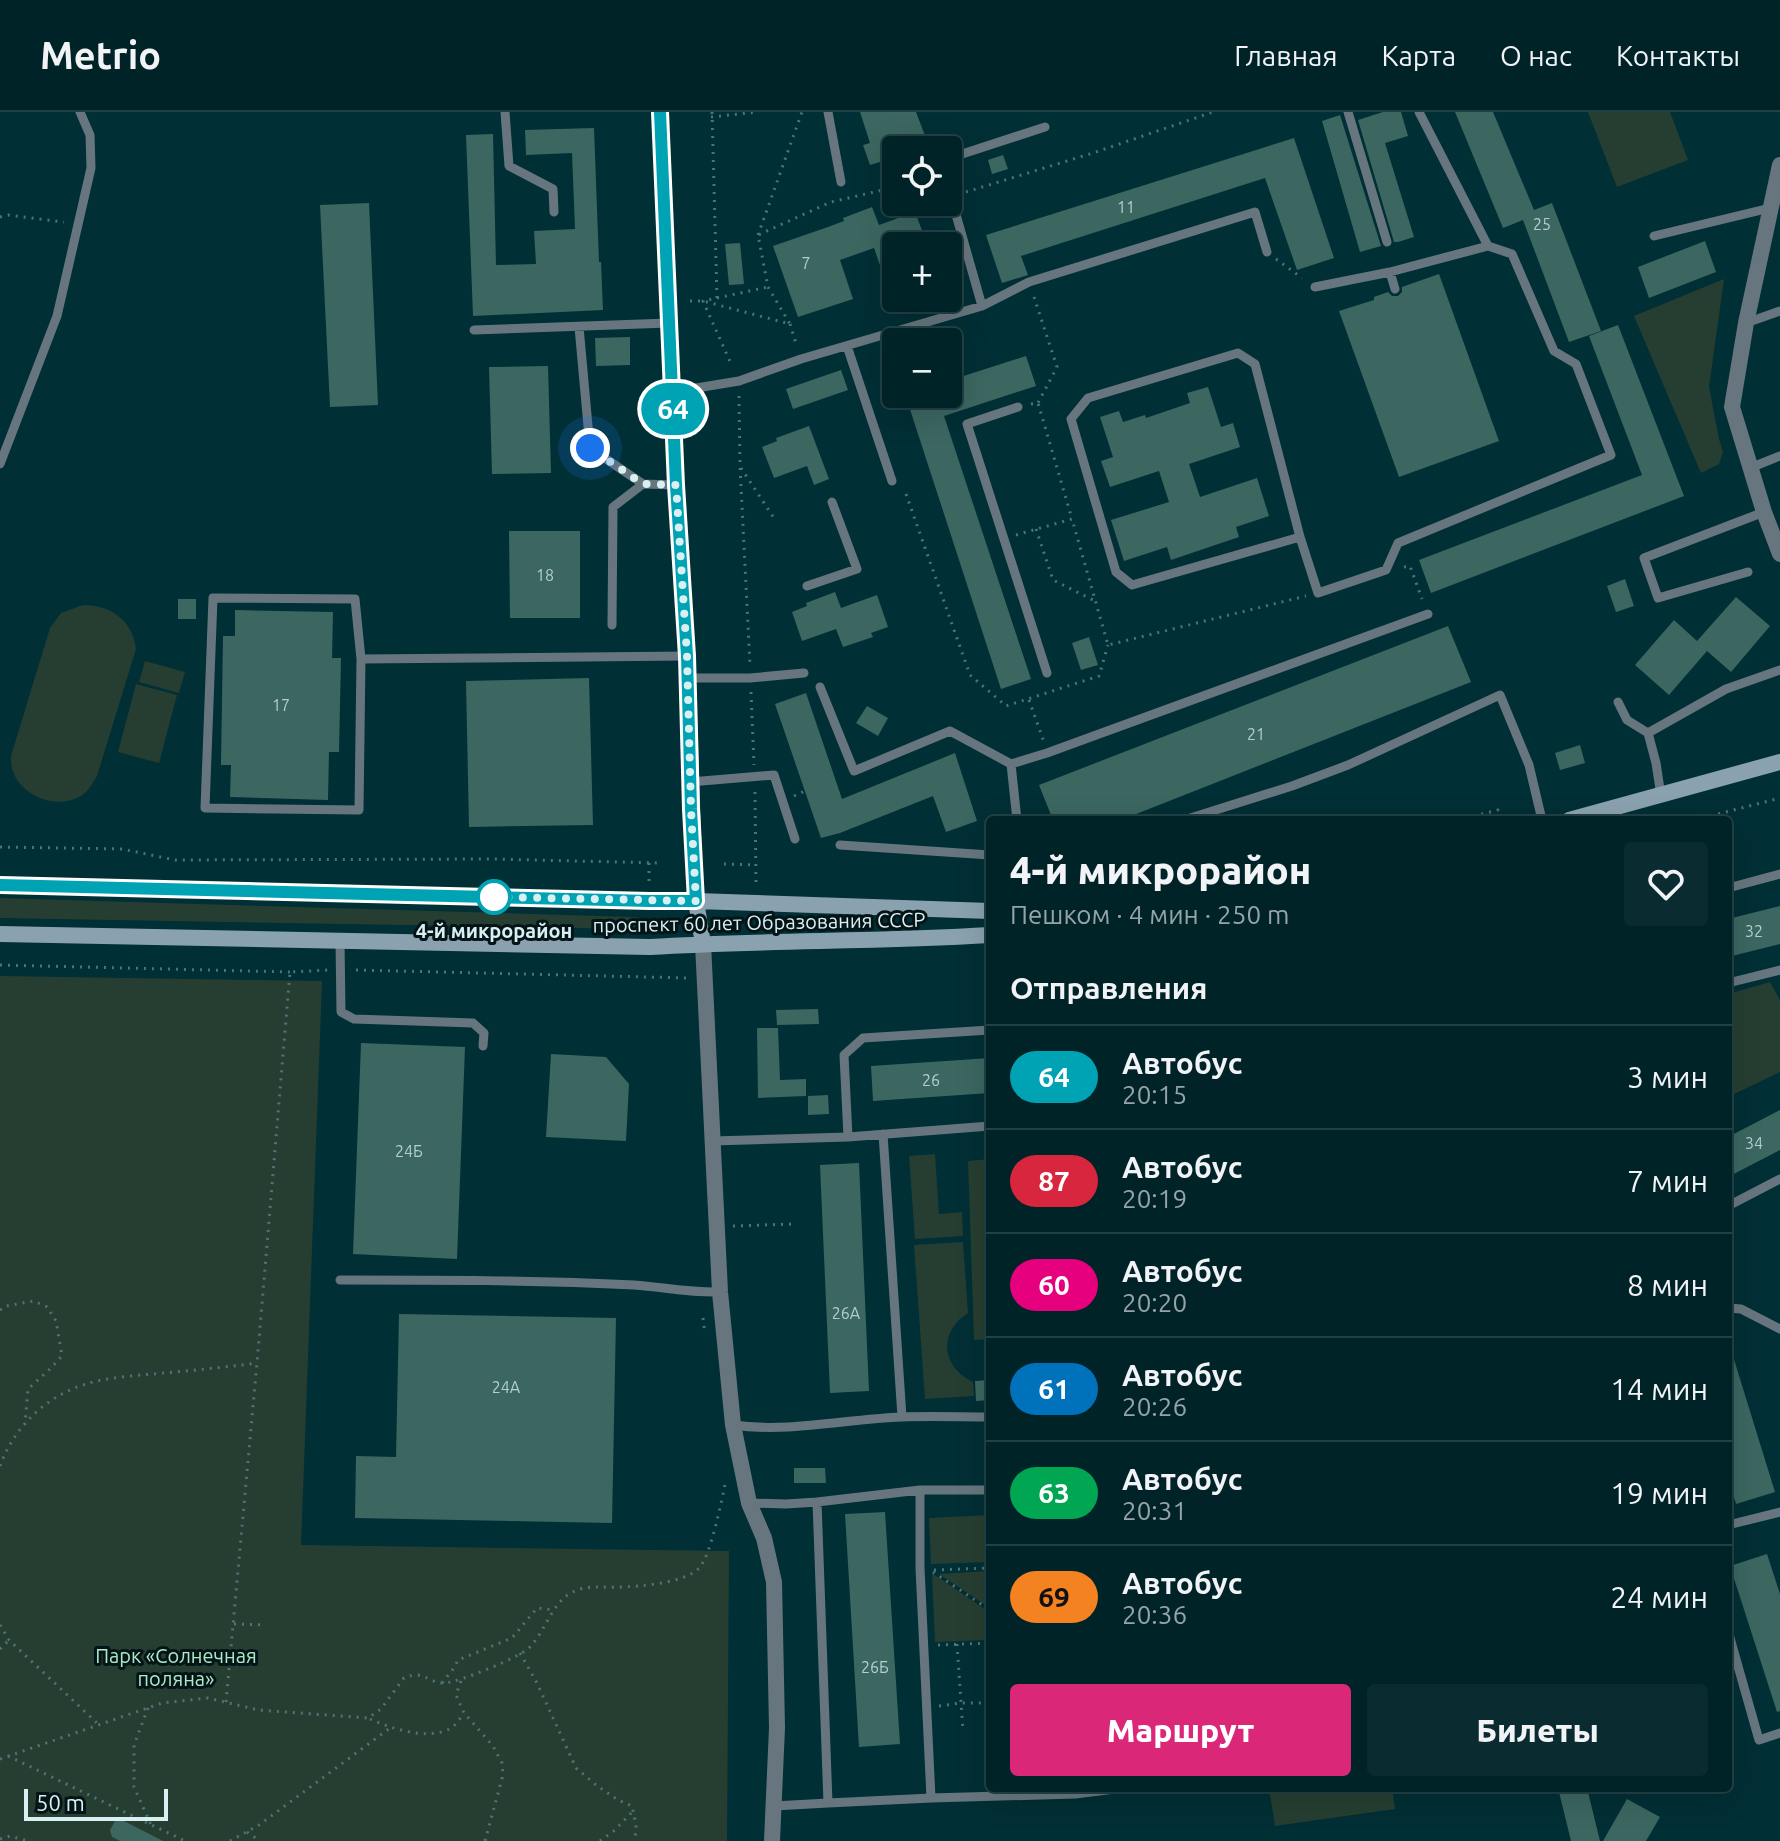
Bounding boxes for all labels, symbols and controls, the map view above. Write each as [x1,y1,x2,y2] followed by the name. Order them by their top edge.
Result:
[40,34,161,76] text: Metrio
[1234,40,1337,71] text: Главная
[1381,40,1456,71] text: Карта
[1500,40,1572,71] text: О нас
[1616,40,1740,71] text: Контакты
[882,136,962,408] map controls
[882,136,962,216] button: locate
[1117,198,1135,216] house number: 11
[1533,215,1551,233] house number: 25
[882,232,962,312] button: +
[801,254,811,272] house number: 7
[882,328,962,408] button: −
[637,383,709,435] line badge: 64
[657,393,689,424] text: 64
[570,428,610,468] your location
[536,566,554,584] house number: 18
[272,696,290,714] house number: 17
[1247,725,1265,743] house number: 21
[1624,842,1708,926] button: heart
[1010,849,1311,891] text: 4-й микрорайон
[477,880,511,914] marker: 4-й микрорайон
[1010,900,1289,929] text: Пешком · 4 мин · 250 m
[592,908,926,936] street label: проспект 60 лет Образования СССР
[416,919,572,942] place label: 4-й микрорайон
[1745,922,1763,940] house number: 32
[1010,971,1207,1005] text: Отправления
[1122,1046,1242,1080] text: Автобус
[1627,1060,1708,1094] text: 3 мин
[1038,1061,1070,1092] text: 64
[922,1071,940,1089] house number: 26
[1122,1080,1187,1109] text: 20:15
[1745,1134,1763,1152] house number: 34
[395,1142,423,1160] house number: 24Б
[1122,1150,1242,1184] text: Автобус
[1627,1164,1708,1198] text: 7 мин
[1038,1165,1070,1196] text: 87
[1122,1184,1187,1213] text: 20:19
[1122,1254,1242,1288] text: Автобус
[1627,1268,1708,1302] text: 8 мин
[1038,1269,1070,1300] text: 60
[1122,1288,1187,1317] text: 20:20
[832,1304,861,1322] house number: 26А
[1122,1358,1242,1392] text: Автобус
[1610,1372,1708,1406] text: 14 мин
[1038,1373,1070,1404] text: 61
[492,1378,521,1396] house number: 24А
[1122,1392,1187,1421] text: 20:26
[1122,1462,1242,1496] text: Автобус
[1610,1476,1708,1510] text: 19 мин
[1038,1477,1070,1508] text: 63
[1122,1496,1187,1525] text: 20:31
[1122,1566,1242,1600] text: Автобус
[1610,1580,1708,1614] text: 24 мин
[1038,1581,1070,1612] text: 69
[1122,1600,1187,1629] text: 20:36
[95,1644,257,1690] park label: Парк «Солнечная поляна»
[861,1658,889,1676] house number: 26Б
[1010,1684,1351,1776] button: Маршрут
[1367,1684,1708,1776] button: Билеты
[24,1785,168,1821] scale bar
[36,1790,85,1815] text: 50 m

